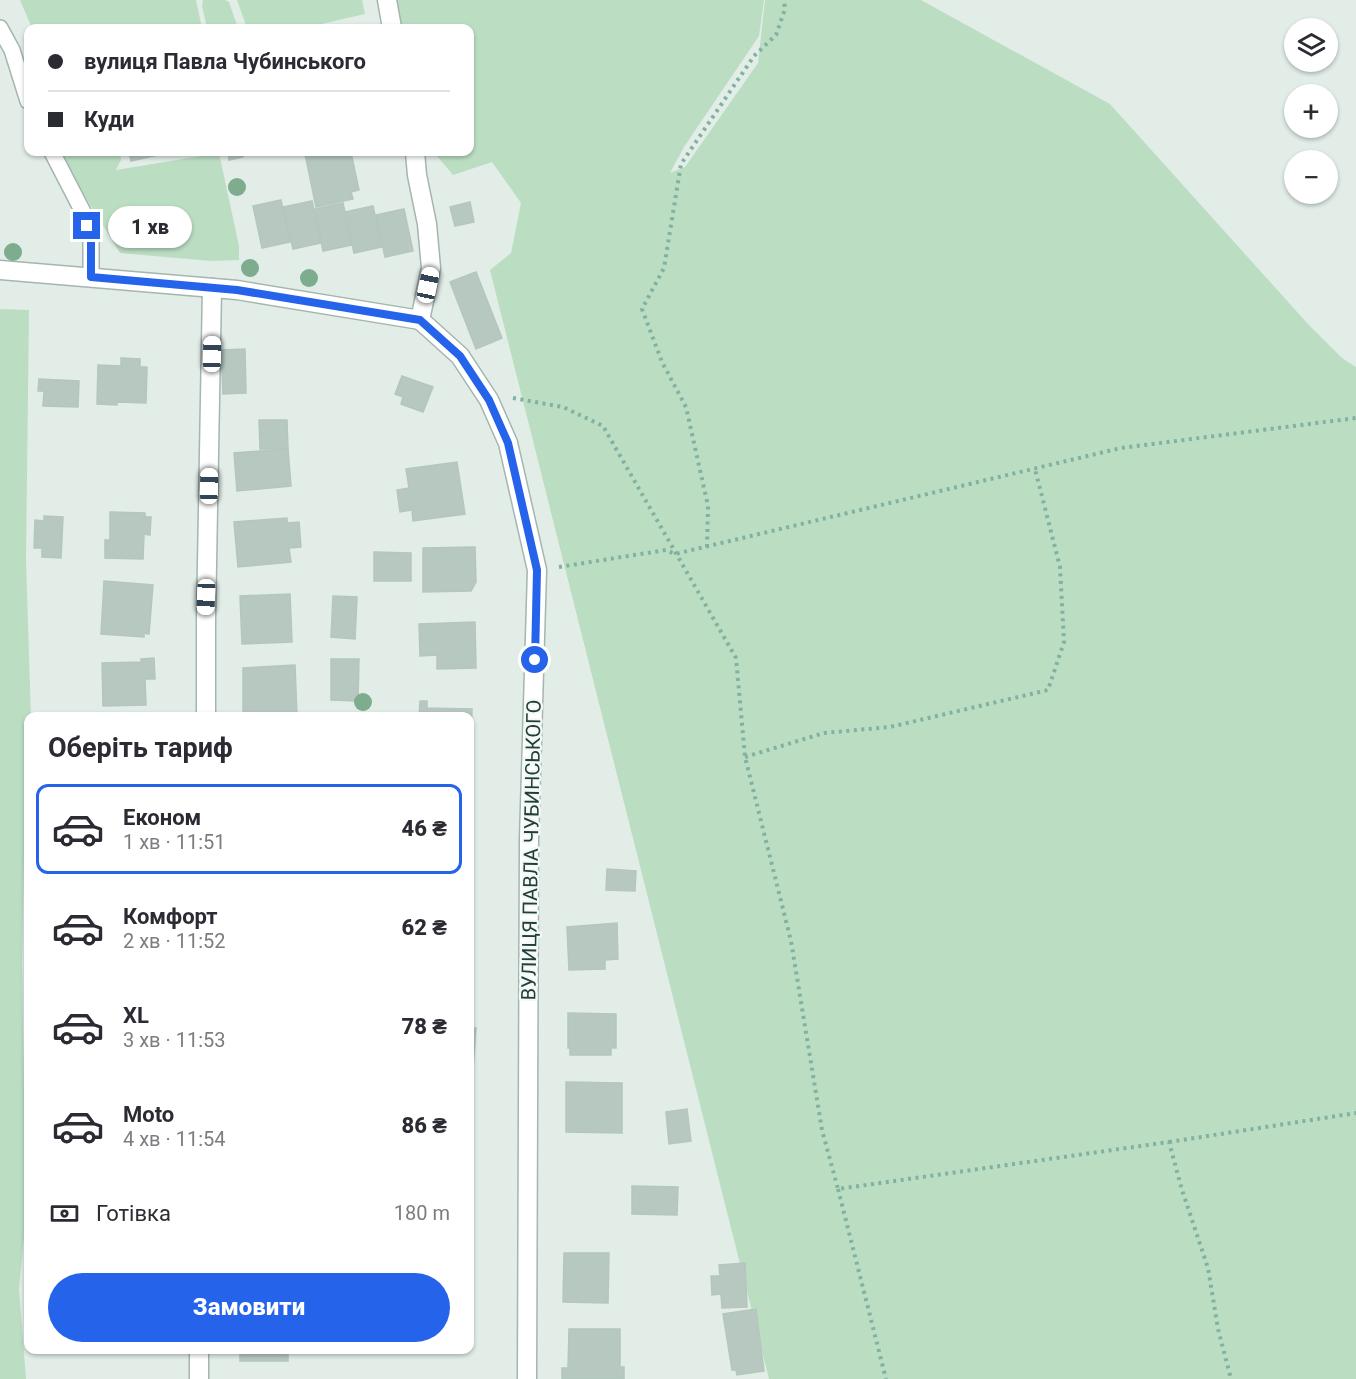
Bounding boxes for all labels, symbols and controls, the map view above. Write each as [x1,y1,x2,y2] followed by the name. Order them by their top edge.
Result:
[1284,18,1338,204] map controls
[1284,18,1338,72] button: layers
[84,49,366,74] text: вулиця Павла Чубинського
[1284,84,1338,138] button: +
[84,107,134,132] text: Куди
[1284,150,1338,204] button: −
[108,205,192,247] callout: 1 хв
[73,212,100,239] route end
[131,215,169,239] text: 1 хв
[415,266,441,304] car
[203,336,221,372] car
[200,468,218,504] car
[196,579,216,615] car
[521,646,548,673] route start
[516,699,546,1001] street label: ВУЛИЦЯ ПАВЛА ЧУБИНСЬКОГО
[48,732,233,764] text: Оберіть тариф
[51,802,105,856] icon: car
[123,805,201,830] text: Економ
[401,816,447,841] text: 46 ₴
[123,830,226,854] text: 1 хв · 11:51
[51,901,105,955] icon: car
[123,904,218,929] text: Комфорт
[401,915,447,940] text: 62 ₴
[123,929,226,953] text: 2 хв · 11:52
[51,1000,105,1054] icon: car
[123,1003,149,1028] text: XL
[401,1014,447,1039] text: 78 ₴
[123,1028,226,1052] text: 3 хв · 11:53
[51,1099,105,1153] icon: car
[123,1102,174,1127] text: Moto
[401,1113,447,1138] text: 86 ₴
[123,1127,226,1151] text: 4 хв · 11:54
[48,1197,81,1230] icon: cash
[96,1201,171,1226] text: Готівка
[394,1201,450,1225] text: 180 m
[48,1273,450,1342] button: Замовити

